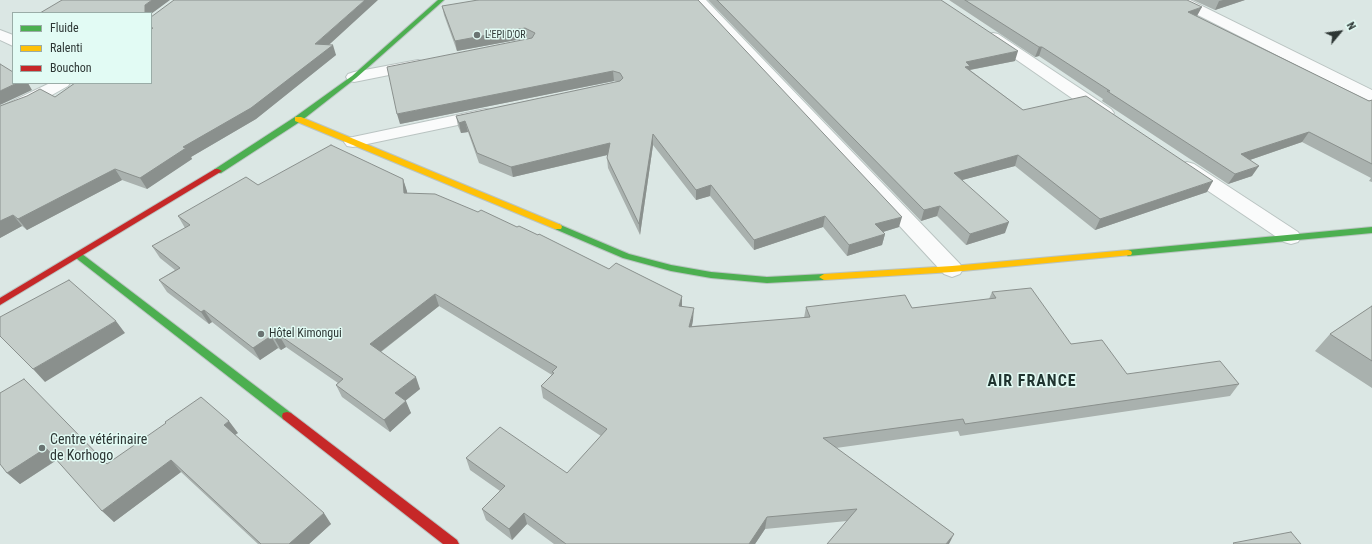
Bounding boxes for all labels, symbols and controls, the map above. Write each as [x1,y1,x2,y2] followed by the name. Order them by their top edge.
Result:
[12,12,152,84] legend
[1320,12,1360,52] north arrow
[1344,20,1358,32] text: N
[50,21,79,35] text: Fluide
[485,29,526,41] place label: L'EPI D'OR
[472,30,482,40] marker: L'EPI D'OR
[50,41,83,55] text: Ralenti
[50,61,92,75] text: Bouchon
[269,327,342,341] place label: Hôtel Kimongui
[256,329,266,339] marker: Hôtel Kimongui
[987,372,1077,392] district label: AIR FRANCE
[50,432,147,464] place label: Centre vétérinaire de Korhogo
[37,443,47,453] marker: Centre vétérinaire de Korhogo

